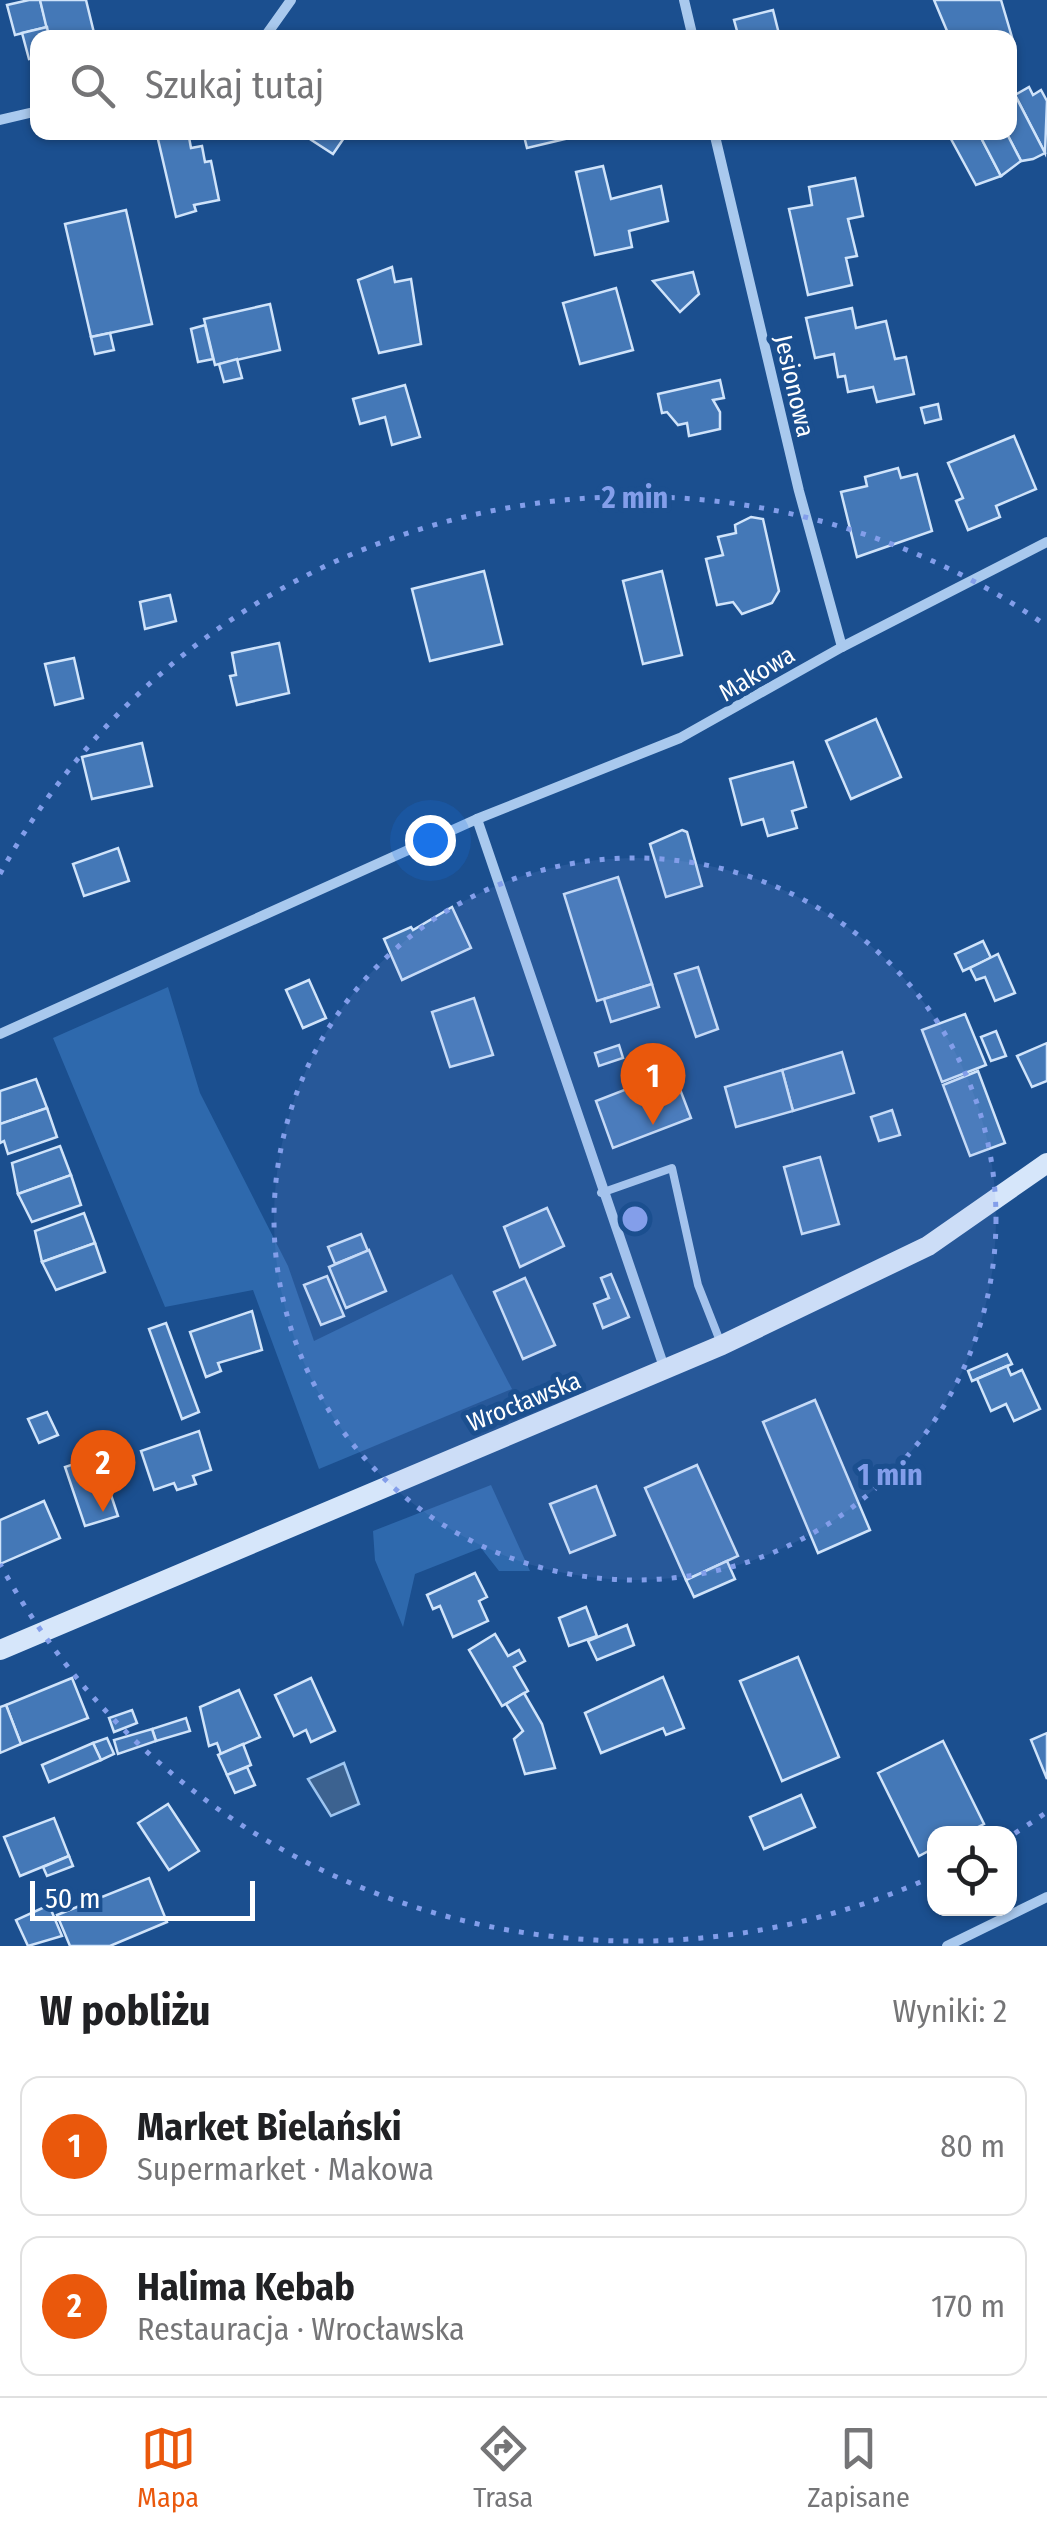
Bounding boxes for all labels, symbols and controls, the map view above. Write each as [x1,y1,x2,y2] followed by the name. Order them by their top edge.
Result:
[30,30,1017,140] search box
[65,58,120,113] icon: search
[145,62,324,108] text: Szukaj tutaj
[768,332,820,440] street label: Jesionowa
[601,480,668,516] text: 2 min
[714,640,800,708] street label: Makowa
[405,815,456,866] your location
[620,1042,686,1125] pin: 1
[617,1201,653,1237] centre of rings
[463,1366,585,1438] street label: Wrocławska
[70,1430,136,1512] pin: 2
[857,1457,923,1493] text: 1 min
[927,1826,1017,1916] map controls
[927,1826,1017,1916] button: locate
[30,1876,255,1920] scale bar
[45,1882,101,1915] text: 50 m
[40,1986,211,2036] text: W pobliżu
[892,1992,1007,2030] text: Wyniki: 2
[137,2104,402,2150] text: Market Bielański
[68,2127,81,2165] text: 1
[940,2127,1005,2165] text: 80 m
[137,2150,434,2188] text: Supermarket · Makowa
[137,2264,355,2310] text: Halima Kebab
[67,2287,82,2325] text: 2
[931,2287,1005,2325] text: 170 m
[137,2310,465,2348] text: Restauracja · Wrocławska
[137,2421,199,2514] tab: Mapa
[473,2421,533,2514] tab: Trasa
[807,2421,910,2514] tab: Zapisane

